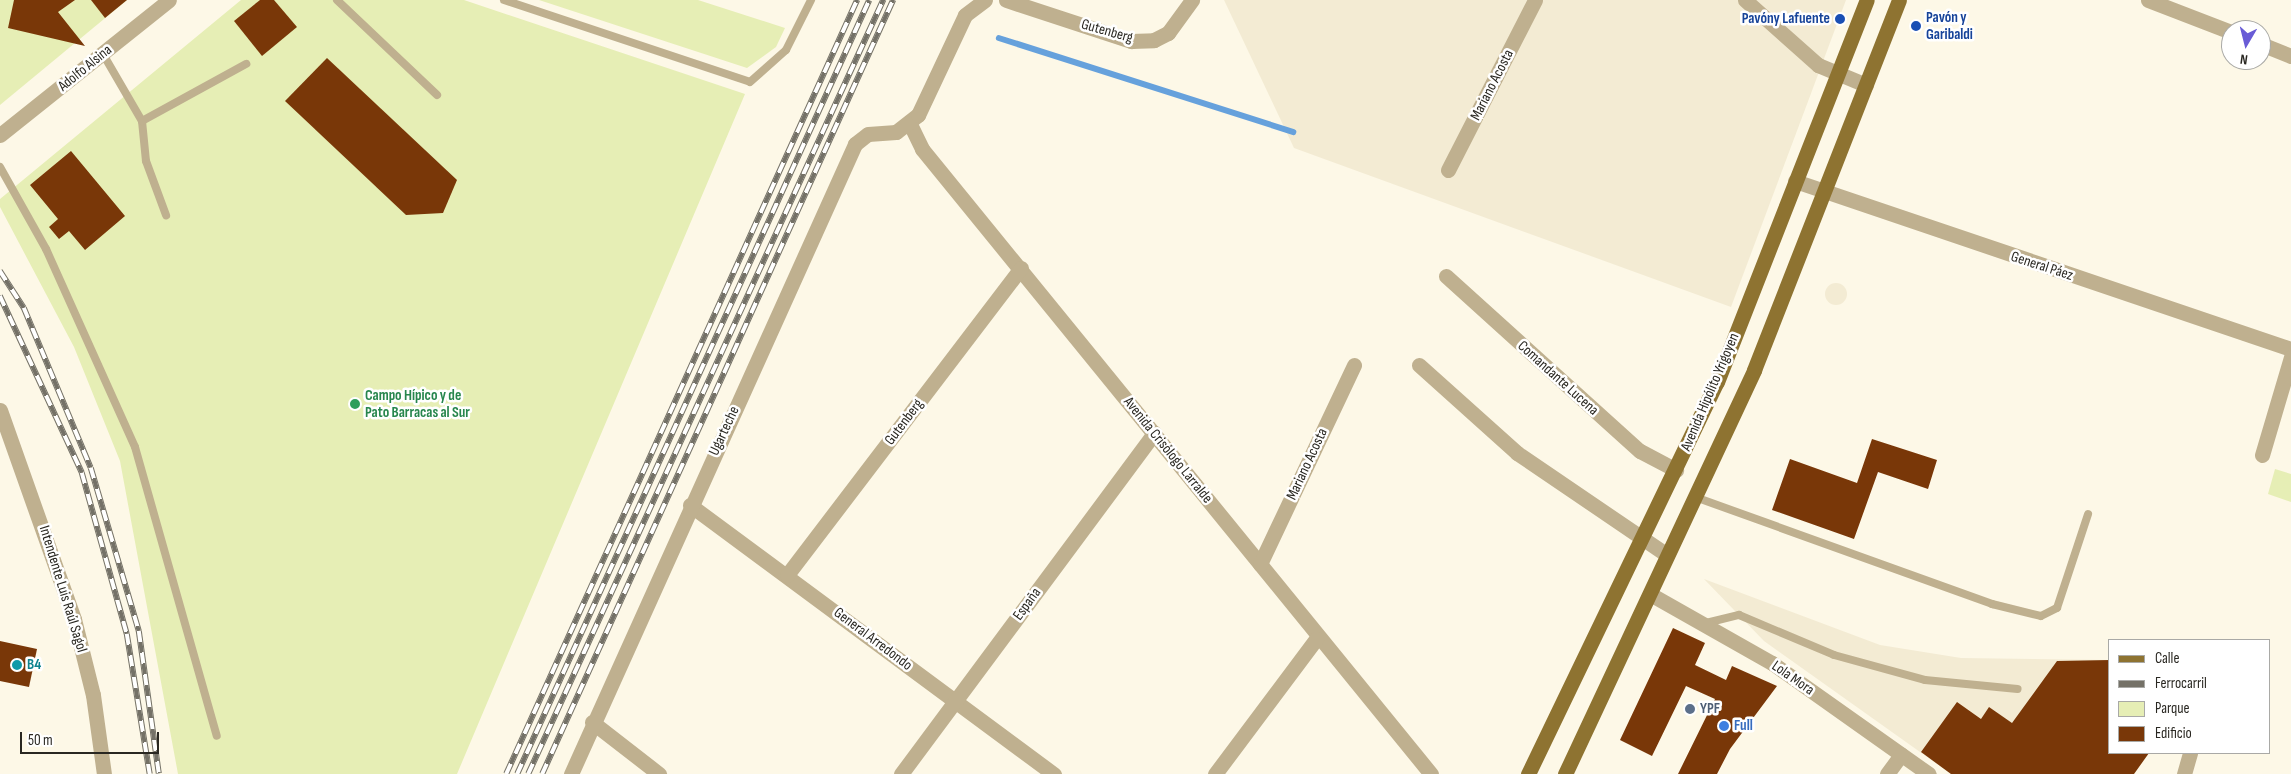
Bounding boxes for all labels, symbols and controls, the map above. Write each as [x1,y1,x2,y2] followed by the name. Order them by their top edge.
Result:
[1926,8,1973,43] place label: Pavón y Garibaldi
[1742,10,1830,28] place label: Pavóny Lafuente
[1834,13,1846,25] marker: Pavóny Lafuente
[1079,15,1135,47] street label: Gutenberg
[1910,20,1922,32] marker: Pavón y Garibaldi
[2221,20,2271,70] north arrow
[55,41,115,95] street label: Adolfo Alsina
[1466,47,1518,123] street label: Mariano Acosta
[2239,50,2249,68] text: N
[2009,248,2075,284] street label: General Páez
[1677,330,1743,454] street label: Avenida Hipólito Yrigoyen
[1514,337,1602,419] street label: Comandante Lucena
[365,386,470,421] place label: Campo Hípico y de Pato Barracas al Sur
[1120,393,1216,507] street label: Avenida Crisólogo Larralde
[881,395,927,449] street label: Gutenberg
[349,398,361,410] marker: Campo Hípico y de Pato Barracas al Sur
[705,403,743,459] street label: Ugarteche
[1283,425,1331,503] street label: Mariano Acosta
[35,523,91,655] street label: Intendente Luis Raúl Sagol
[1009,584,1045,624] street label: España
[830,604,916,674] street label: General Arredondo
[2108,639,2271,754] legend
[2155,649,2179,668] text: Calle
[27,656,41,674] place label: B4
[1768,657,1818,699] street label: Lola Mora
[11,659,23,671] marker: B4
[2155,674,2207,693] text: Ferrocarril
[2155,699,2190,718] text: Parque
[1700,700,1720,718] place label: YPF
[1684,703,1696,715] marker: YPF
[1734,717,1753,735] place label: Full
[1718,720,1730,732] marker: Full
[22,722,161,754] scale bar
[2155,724,2192,743] text: Edificio
[28,731,53,750] text: 50 m

